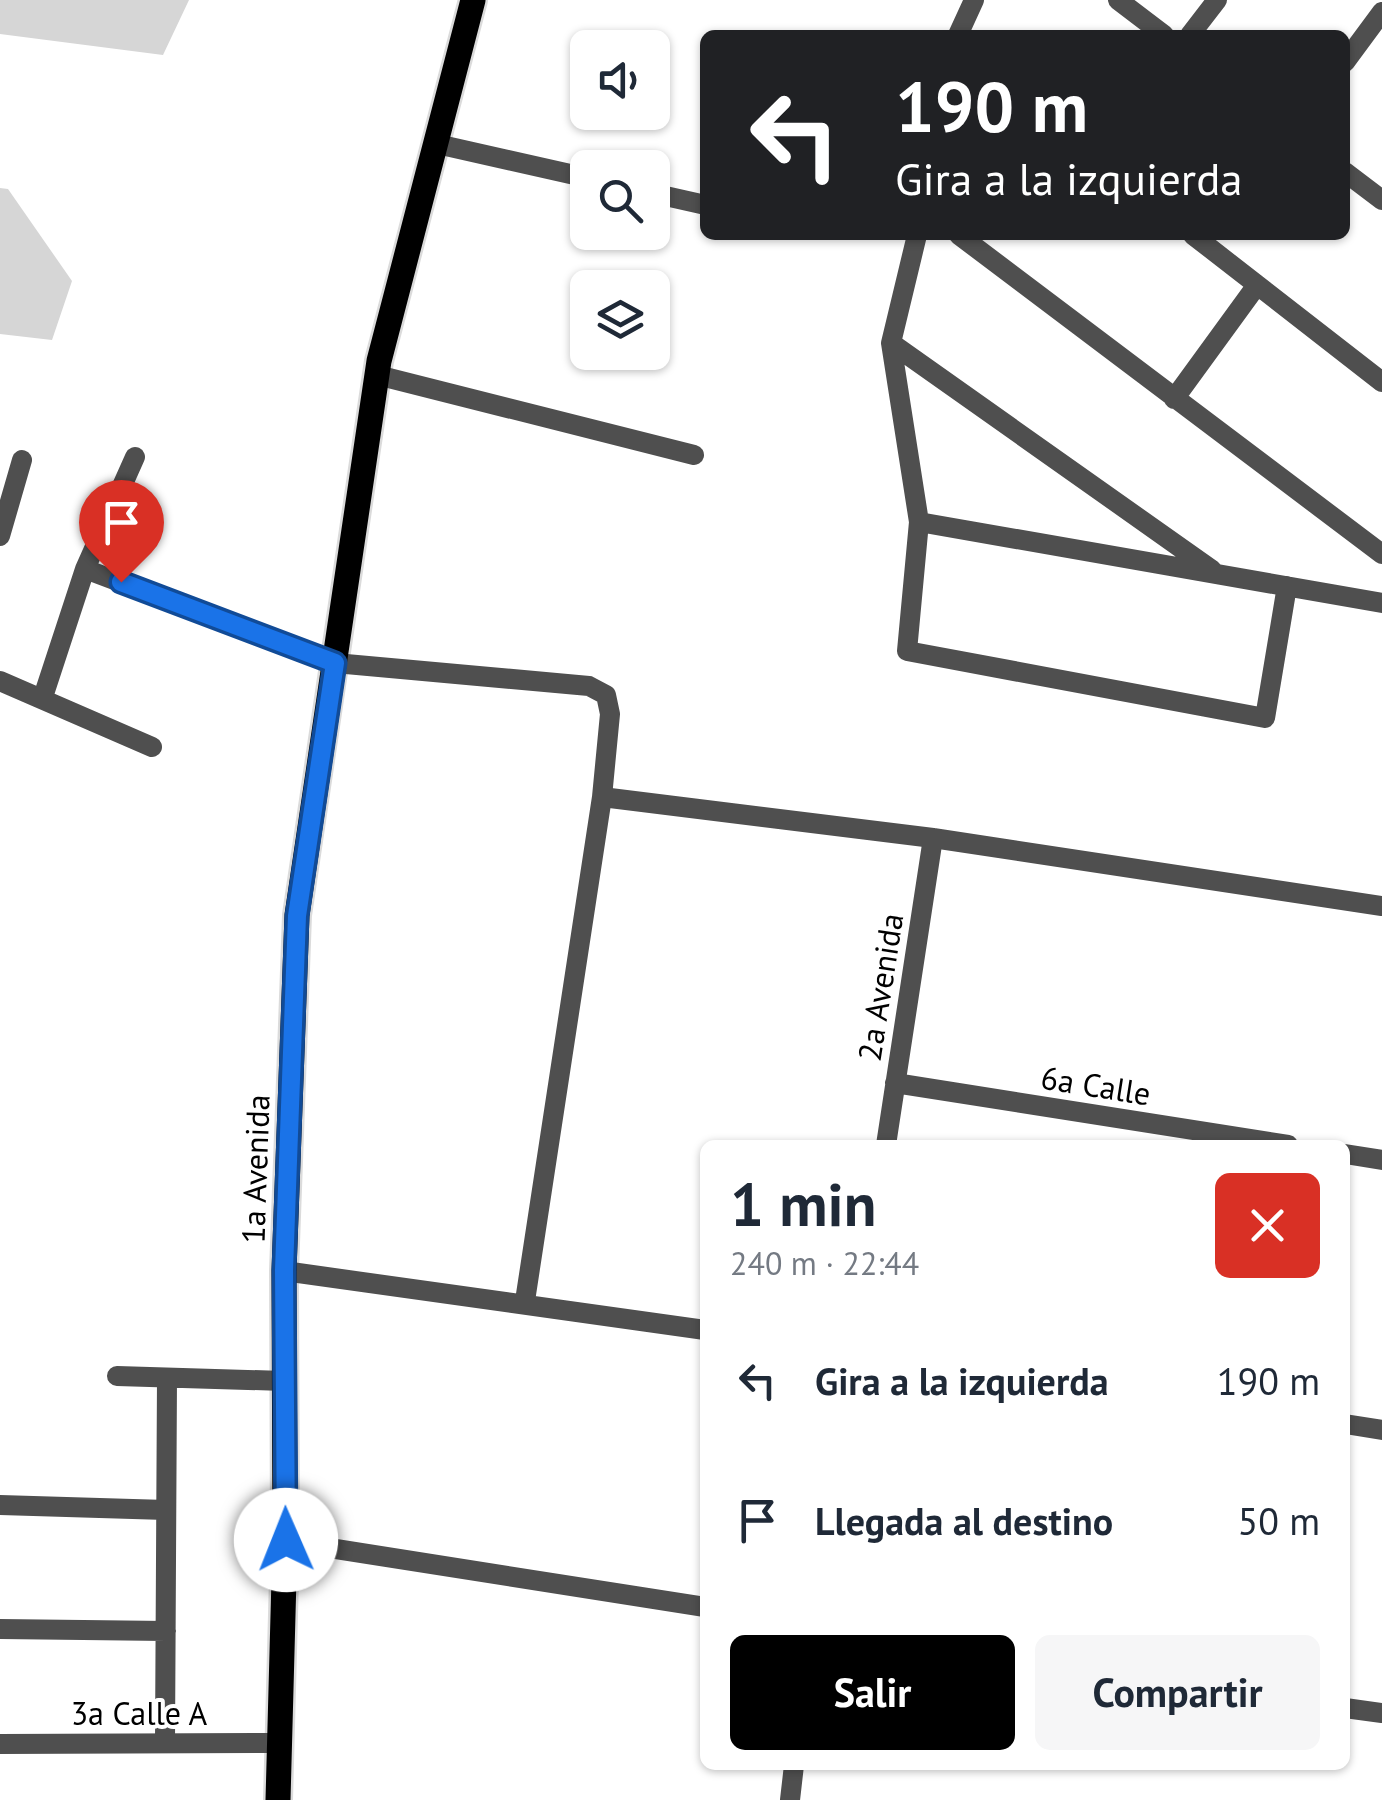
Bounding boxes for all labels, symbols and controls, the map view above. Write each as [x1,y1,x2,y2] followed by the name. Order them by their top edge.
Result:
[570,30,670,370] map controls
[570,30,670,130] button: sound
[895,61,1088,151] text: 190 m
[730,70,860,200] icon: left
[895,149,1243,207] text: Gira a la izquierda
[570,150,670,250] button: search
[570,270,670,370] button: layers
[79,480,164,583] pin
[94,495,149,550] icon: arrive
[848,910,912,1064] street label: 2a Avenida
[1038,1056,1154,1114] street label: 6a Calle
[231,1094,279,1244] street label: 1a Avenida
[730,1165,876,1243] text: 1 min
[1215,1173,1320,1278] button: close
[730,1242,919,1284] text: 240 m · 22:44
[730,1353,785,1408] icon: left
[815,1356,1109,1405] text: Gira a la izquierda
[1217,1356,1320,1405] text: 190 m
[234,1488,338,1592] position arrow
[730,1493,785,1548] icon: arrive
[815,1496,1113,1545] text: Llegada al destino
[1238,1496,1320,1545] text: 50 m
[730,1635,1015,1750] button: Salir
[1035,1635,1320,1750] button: Compartir
[71,1692,208,1734] street label: 3a Calle A

